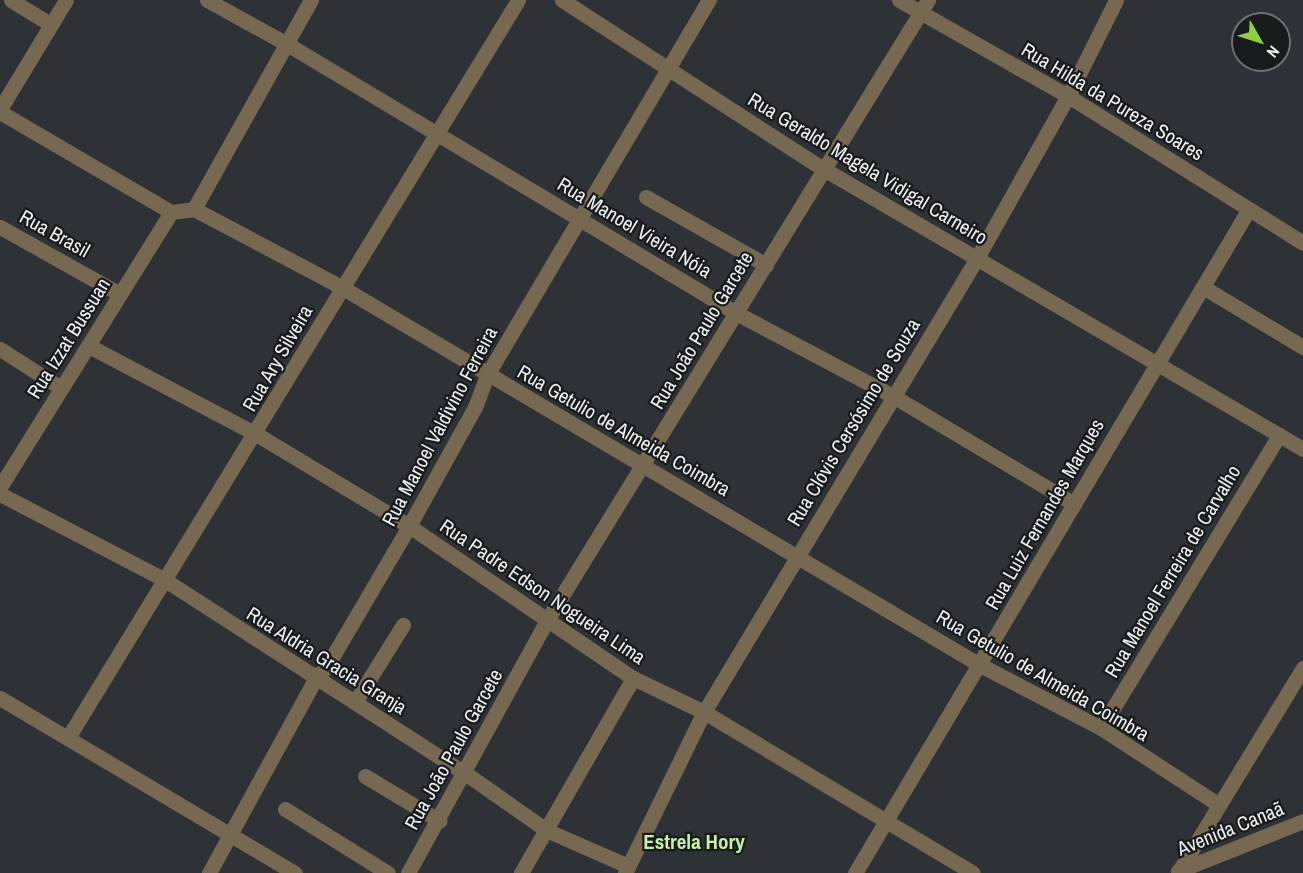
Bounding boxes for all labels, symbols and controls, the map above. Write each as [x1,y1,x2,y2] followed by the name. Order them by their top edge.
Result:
[1231,12,1291,72] north arrow
[1017,37,1209,165] street label: Rua Hilda da Pureza Soares
[1262,41,1285,63] text: N
[744,87,992,249] street label: Rua Geraldo Magela Vidigal Carneiro
[554,171,716,283] street label: Rua Manoel Vieira Nóia
[16,204,94,262] street label: Rua Brasil
[644,247,758,413] street label: Rua João Paulo Garcete
[21,273,115,403] street label: Rua Izzat Bussuan
[237,300,317,416] street label: Rua Ary Silveira
[781,314,925,530] street label: Rua Clóvis Cersósimo de Souza
[376,322,502,530] street label: Rua Manoel Valdivino Ferreira
[513,359,735,501] street label: Rua Getulio de Almeida Coimbra
[980,414,1108,614] street label: Rua Luiz Fernandes Marques
[1099,460,1245,682] street label: Rua Manoel Ferreira de Carvalho
[436,513,650,669] street label: Rua Padre Edson Nogueira Lima
[242,601,412,719] street label: Rua Aldria Gracia Granja
[932,604,1154,746] street label: Rua Getulio de Almeida Coimbra
[399,665,507,833] street label: Rua João Paulo Garcete
[1173,796,1287,860] street label: Avenida Canaã
[643,829,745,855] district label: Estrela Hory

